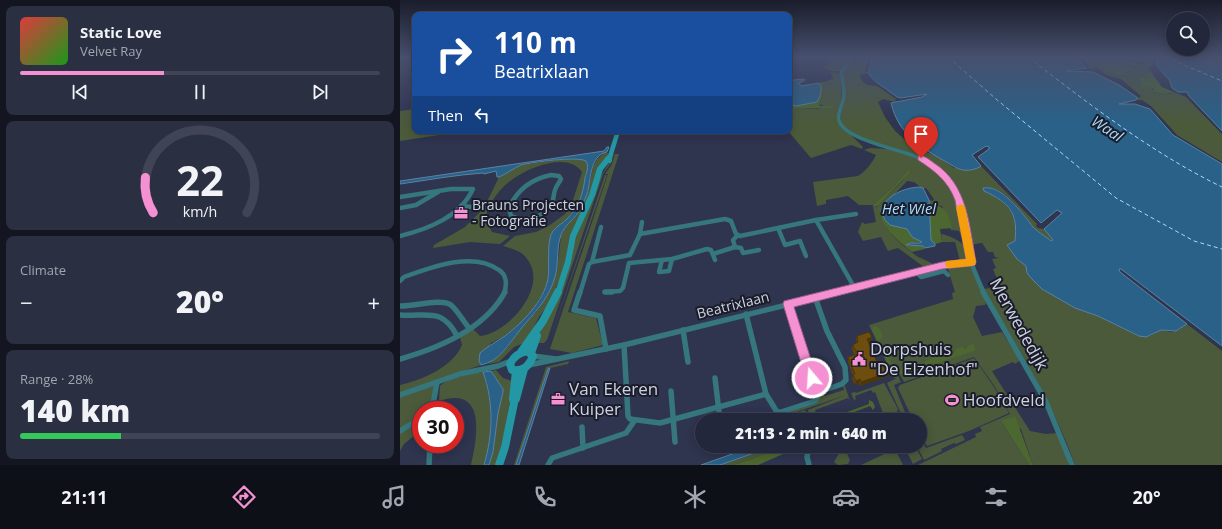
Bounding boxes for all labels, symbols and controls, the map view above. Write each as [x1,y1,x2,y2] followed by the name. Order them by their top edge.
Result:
[1166,12,1210,56] map controls
[1166,12,1210,56] button: search
[80,22,162,42] text: Static Love
[494,23,577,61] text: 110 m
[428,28,480,80] icon: right
[80,42,142,60] text: Velvet Ray
[494,59,589,83] text: Beatrixlaan
[69,81,91,103] icon: previous
[189,81,211,103] icon: pause
[309,81,331,103] icon: next
[471,104,493,126] icon: left
[428,105,463,125] text: Then
[1088,111,1128,146] water label: Waal
[904,117,938,158] pin
[910,123,932,145] icon: arrive
[176,152,224,208] text: 22
[472,195,584,230] place label: Brauns Projecten - Fotografie
[882,198,937,218] water label: Het Wiel
[183,202,217,221] text: km/h
[453,205,469,221] office icon: Brauns Projecten - Fotografie
[20,261,66,279] text: Climate
[985,273,1054,374] street label: Merwededijk
[176,281,224,322] text: 20°
[695,286,771,323] street label: Beatrixlaan
[20,287,33,317] text: −
[367,287,380,317] text: +
[870,337,978,380] place label: Dorpshuis "De Elzenhof"
[851,351,867,367] public building icon: Dorpshuis "De Elzenhof"
[791,357,833,399] position arrow
[20,370,93,388] text: Range · 28%
[569,377,658,420] place label: Van Ekeren Kuiper
[963,388,1045,411] place label: Hoofdveld
[20,390,130,431] text: 140 km
[550,391,566,407] office icon: Van Ekeren Kuiper
[944,392,960,408] sports icon: Hoofdveld
[412,401,464,453] speed limit sign: 30
[735,423,887,443] text: 21:13 · 2 min · 640 m
[230,483,258,511] icon: directions
[380,483,408,511] icon: music
[531,483,559,511] icon: phone
[681,483,709,511] icon: climate
[832,483,860,511] icon: car
[982,483,1010,511] icon: filters
[61,485,108,509] text: 21:11
[1132,485,1161,509] text: 20°

